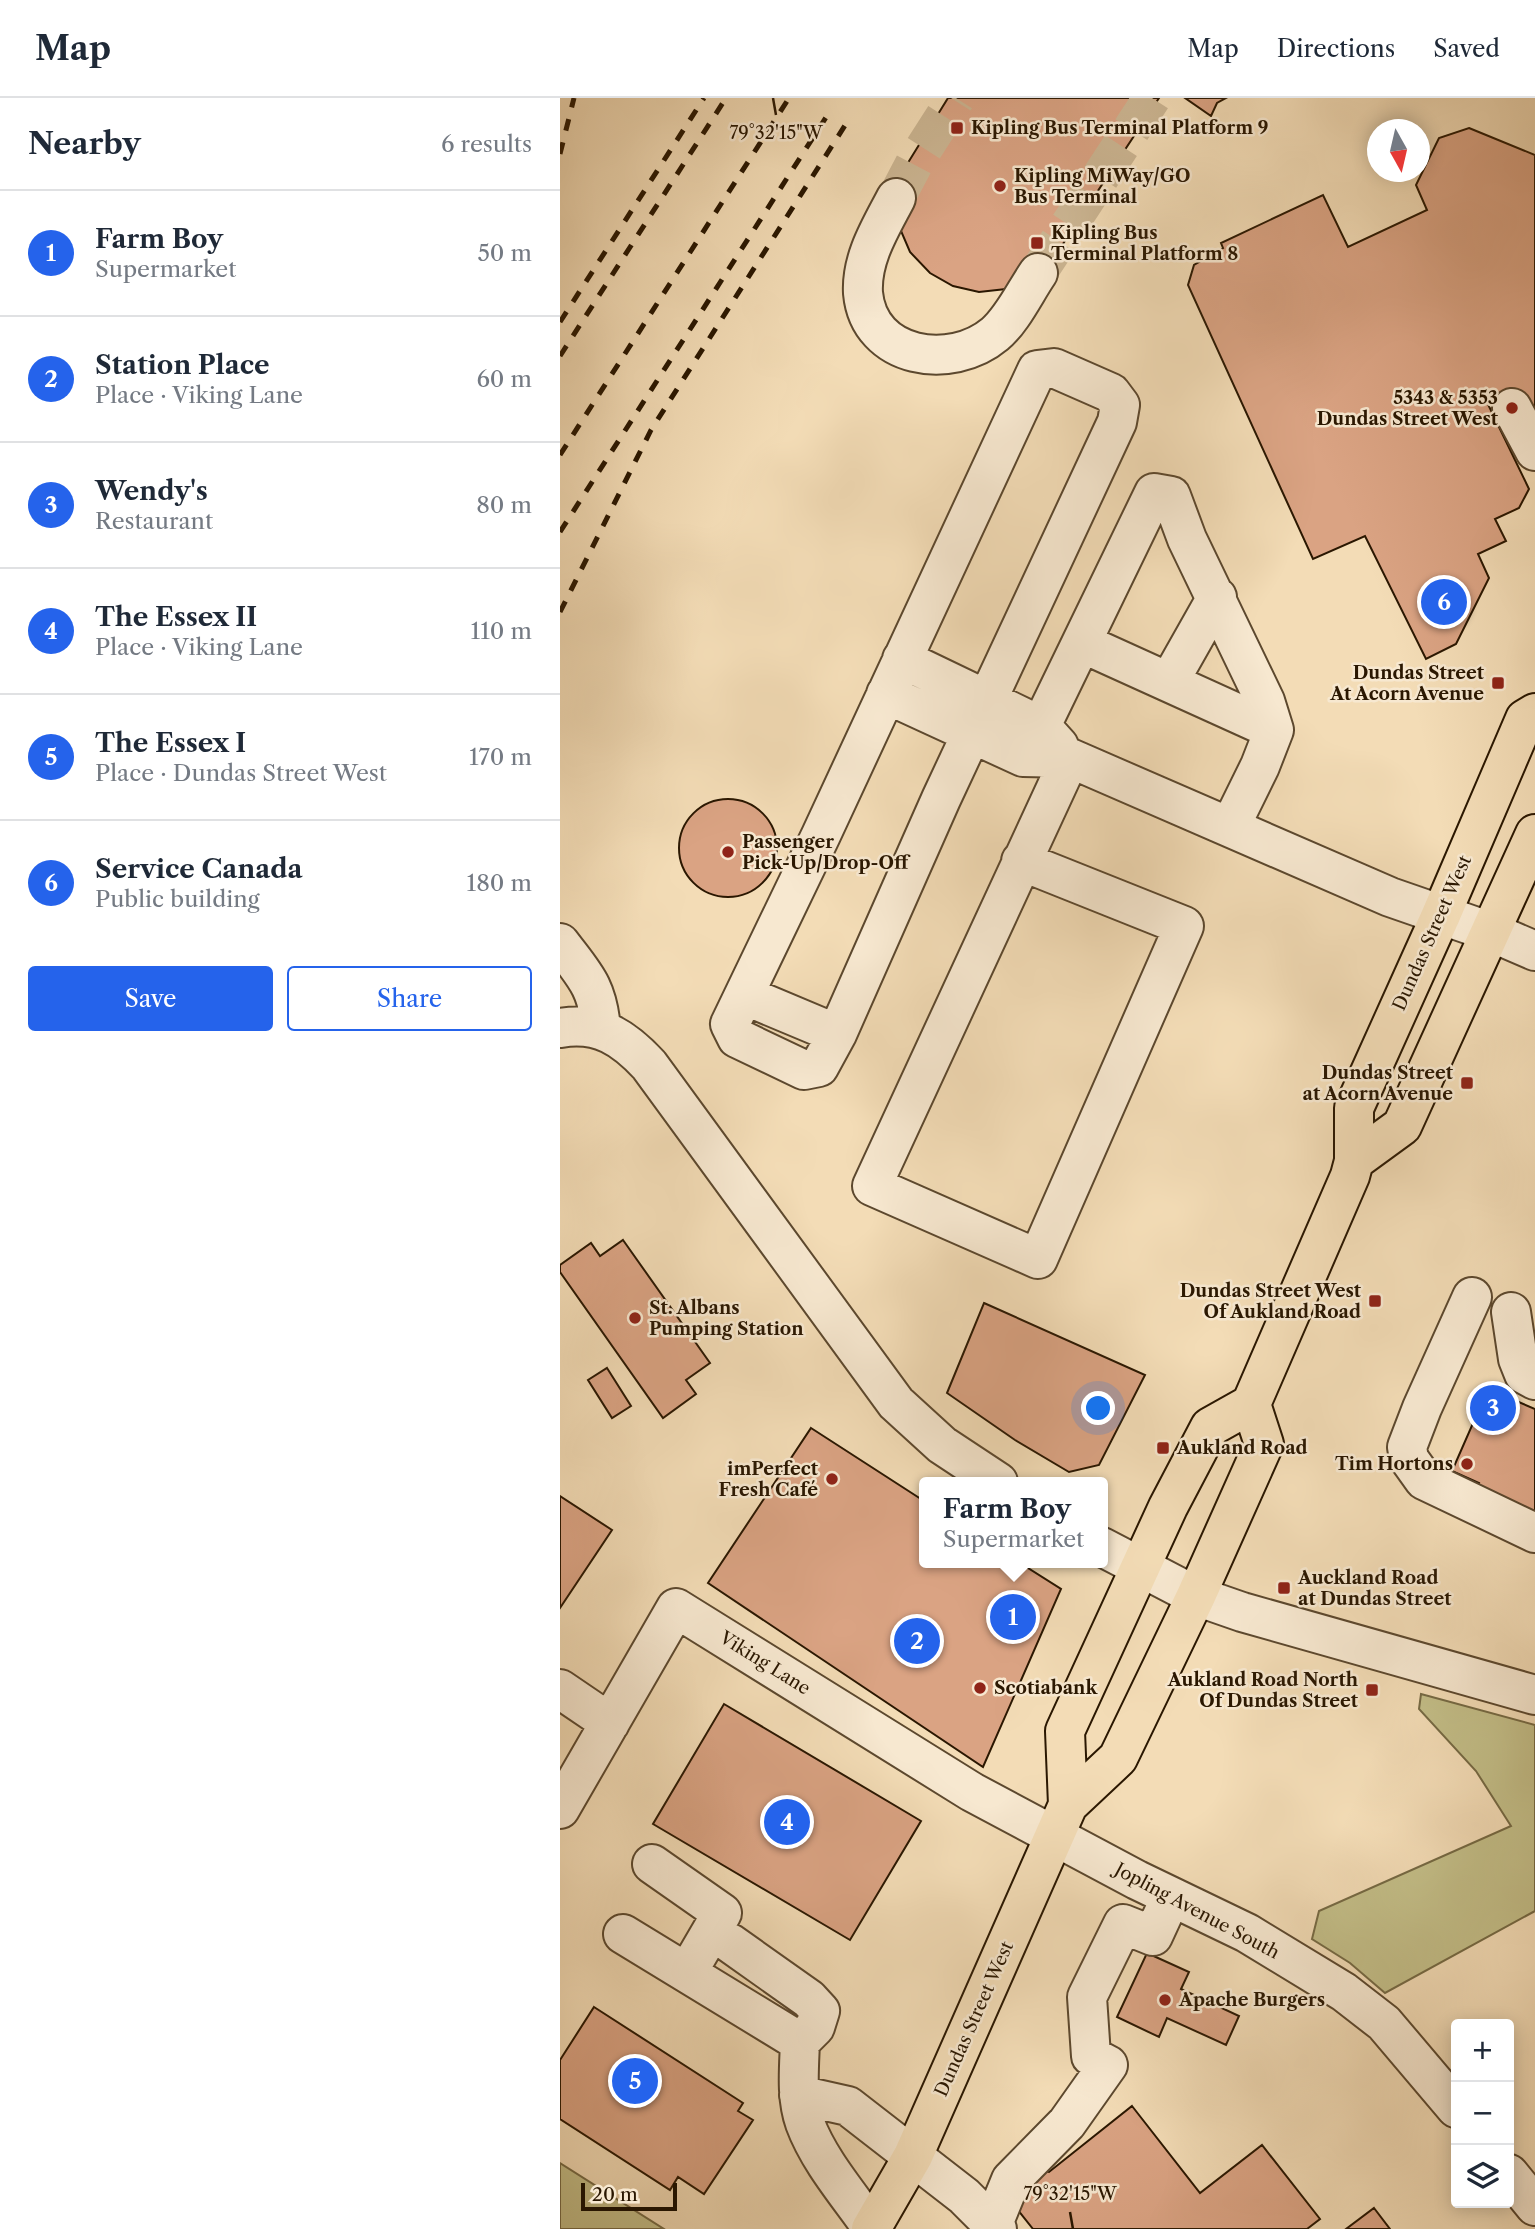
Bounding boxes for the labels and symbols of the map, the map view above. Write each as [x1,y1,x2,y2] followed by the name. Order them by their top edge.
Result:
[971,117,1269,139] place label: Kipling Bus Terminal Platform 9
[1367,119,1430,182] north arrow
[949,120,965,136] marker: Kipling Bus Terminal Platform 9
[729,122,824,144] text: 79°32'15"W
[1014,165,1190,208] place label: Kipling MiWay/GO Bus Terminal
[992,178,1008,194] marker: Kipling MiWay/GO Bus Terminal
[1051,222,1238,265] place label: Kipling Bus Terminal Platform 8
[1029,235,1045,251] marker: Kipling Bus Terminal Platform 8
[1317,387,1499,430] place label: 5343 & 5353 Dundas Street West
[1504,400,1520,416] marker: 5343 & 5353 Dundas Street West
[1421,576,1467,628] pin: 6
[1329,662,1485,705] place label: Dundas Street At Acorn Avenue
[1490,675,1506,691] marker: Dundas Street At Acorn Avenue
[742,831,911,874] place label: Passenger Pick-Up/Drop-Off
[720,844,736,860] marker: Passenger Pick-Up/Drop-Off
[1388,851,1476,1014] street label: Dundas Street West
[1303,1062,1454,1105] place label: Dundas Street at Acorn Avenue
[1459,1075,1475,1091] marker: Dundas Street at Acorn Avenue
[1180,1280,1362,1323] place label: Dundas Street West Of Aukland Road
[1367,1293,1383,1309] marker: Dundas Street West Of Aukland Road
[649,1297,804,1340] place label: St. Albans Pumping Station
[627,1310,643,1326] marker: St. Albans Pumping Station
[1470,1382,1516,1434] pin: 3
[1081,1391,1115,1425] your location
[1176,1437,1308,1459] place label: Aukland Road
[1155,1440,1171,1456] marker: Aukland Road
[1335,1453,1453,1475] place label: Tim Hortons
[1459,1456,1475,1472] marker: Tim Hortons
[718,1458,819,1501] place label: imPerfect Fresh Café
[824,1471,840,1487] marker: imPerfect Fresh Café
[1297,1567,1452,1610] place label: Auckland Road at Dundas Street
[1276,1580,1292,1596] marker: Auckland Road at Dundas Street
[990,1591,1036,1643] pin: 1
[894,1615,940,1667] pin: 2
[715,1626,814,1699] street label: Viking Lane
[1167,1669,1359,1712] place label: Aukland Road North Of Dundas Street
[994,1677,1098,1699] place label: Scotiabank
[972,1680,988,1696] marker: Scotiabank
[1364,1682,1380,1698] marker: Aukland Road North Of Dundas Street
[764,1796,810,1848] pin: 4
[1108,1857,1283,1964] street label: Jopling Avenue South
[930,1937,1018,2100] street label: Dundas Street West
[1178,1989,1325,2011] place label: Apache Burgers
[1157,1992,1173,2008] marker: Apache Burgers
[612,2055,658,2107] pin: 5
[581,2180,677,2212] scale bar
[1023,2183,1118,2205] text: 79°32'15"W

